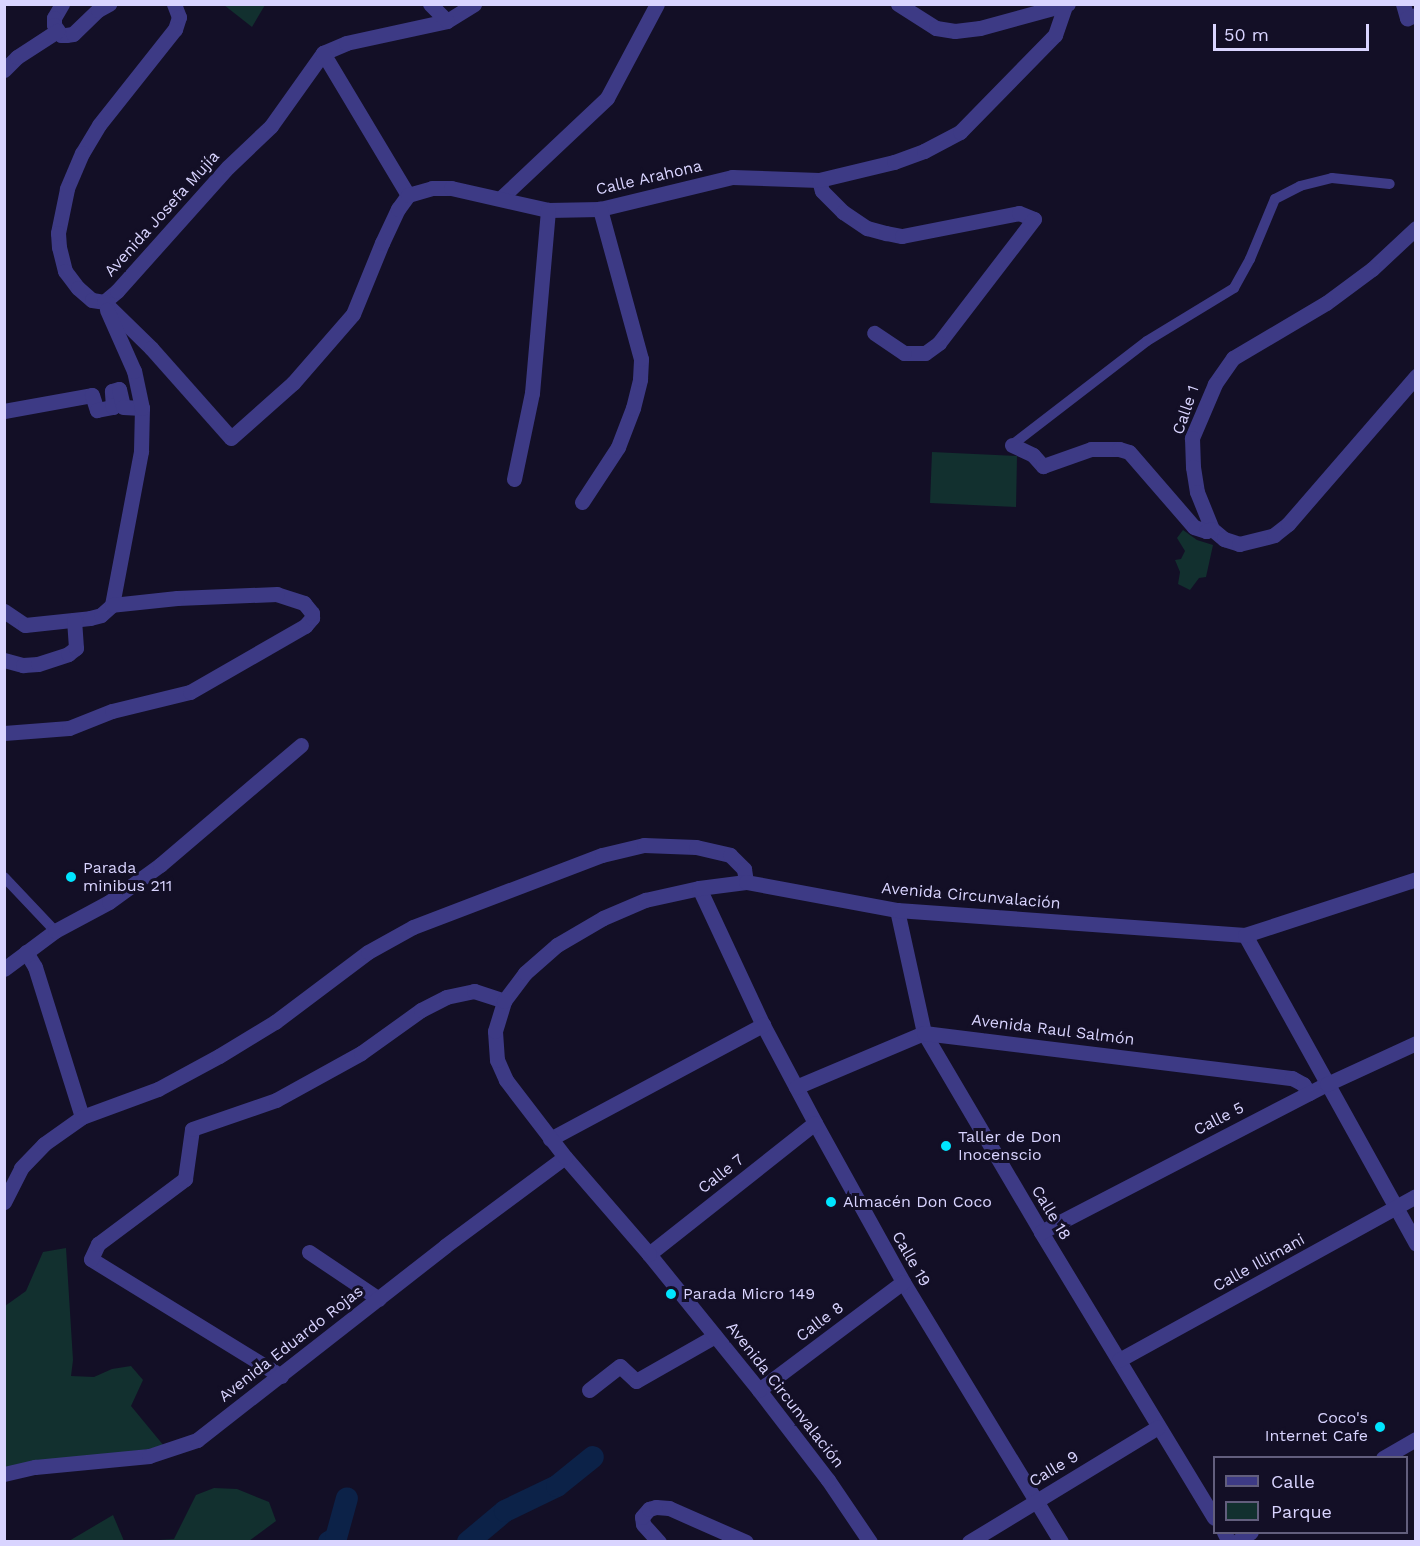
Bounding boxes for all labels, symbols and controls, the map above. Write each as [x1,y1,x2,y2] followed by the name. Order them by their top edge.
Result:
[1216,12,1372,50] scale bar
[1224,24,1269,45] text: 50 m
[100,147,224,281] street label: Avenida Josefa Mujía
[594,156,704,200] street label: Calle Arahona
[1169,383,1203,437] street label: Calle 1
[83,858,172,896] place label: Parada minibus 211
[64,870,78,884] marker: Parada minibus 211
[880,879,1062,913] street label: Avenida Circunvalación
[970,1010,1136,1050] street label: Avenida Raul Salmón
[1191,1098,1247,1140] street label: Calle 5
[958,1127,1062,1165] place label: Taller de Don Inocenscio
[939,1139,953,1153] marker: Taller de Don Inocenscio
[694,1150,748,1198] street label: Calle 7
[1027,1182,1075,1244] street label: Calle 18
[843,1192,992,1212] place label: Almacén Don Coco
[824,1195,838,1209] marker: Almacén Don Coco
[888,1228,934,1290] street label: Calle 19
[1210,1230,1308,1296] street label: Calle Illimani
[215,1282,367,1406] street label: Avenida Eduardo Rojas
[683,1284,816,1304] place label: Parada Micro 149
[664,1287,678,1301] marker: Parada Micro 149
[793,1298,847,1346] street label: Calle 8
[722,1318,848,1472] street label: Avenida Circunvalación
[1265,1408,1368,1446] place label: Coco's Internet Cafe
[1373,1420,1387,1434] marker: Coco's Internet Cafe
[1026,1447,1082,1491] street label: Calle 9
[1213,1456,1408,1534] legend
[1271,1471,1315,1492] text: Calle
[1271,1501,1332,1522] text: Parque

